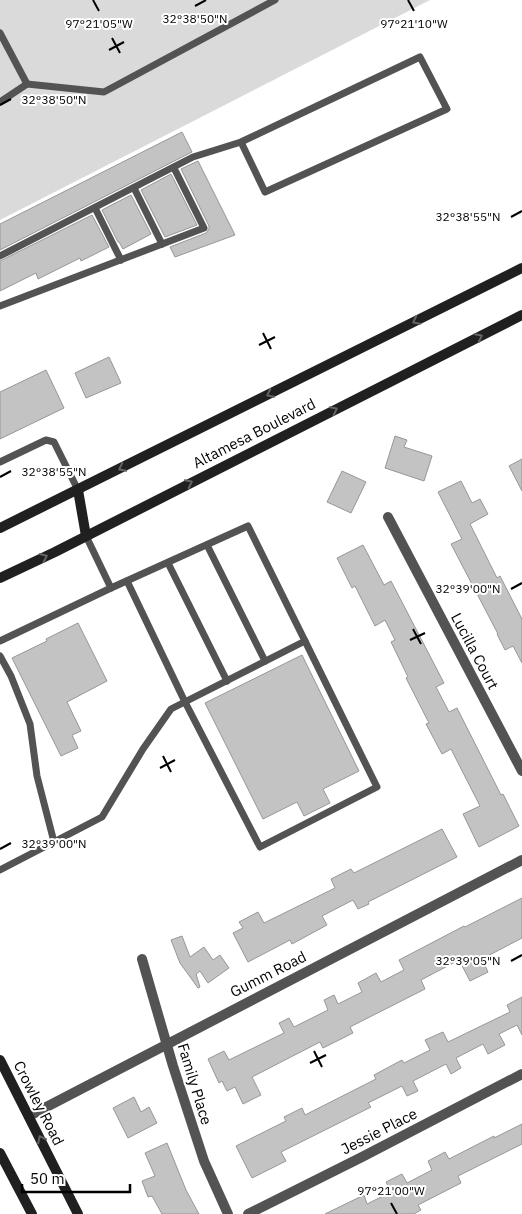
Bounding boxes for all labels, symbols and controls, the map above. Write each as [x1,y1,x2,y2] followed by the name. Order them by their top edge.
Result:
[162,11,228,26] text: 32°38'50"N
[65,16,133,31] text: 97°21'05"W
[380,16,448,31] text: 97°21'10"W
[21,92,87,107] text: 32°38'50"N
[435,209,501,224] text: 32°38'55"N
[412,315,421,325] one-way arrow
[474,333,483,343] one-way arrow
[267,388,276,398] one-way arrow
[189,394,319,472] street label: Altamesa Boulevard
[329,406,338,416] one-way arrow
[119,462,128,472] one-way arrow
[21,464,87,479] text: 32°38'55"N
[184,479,193,489] one-way arrow
[39,553,48,563] one-way arrow
[435,581,501,596] text: 32°39'00"N
[447,610,503,692] street label: Lucilla Court
[21,836,87,851] text: 32°39'00"N
[227,947,309,1001] street label: Gumm Road
[435,953,501,968] text: 32°39'05"N
[174,1041,216,1127] street label: Family Place
[10,1058,68,1148] street label: Crowley Road
[338,1104,420,1158] street label: Jessie Place
[37,1135,47,1144] one-way arrow
[22,1162,130,1194] scale bar
[30,1169,65,1188] text: 50 m
[357,1183,425,1198] text: 97°21'00"W

